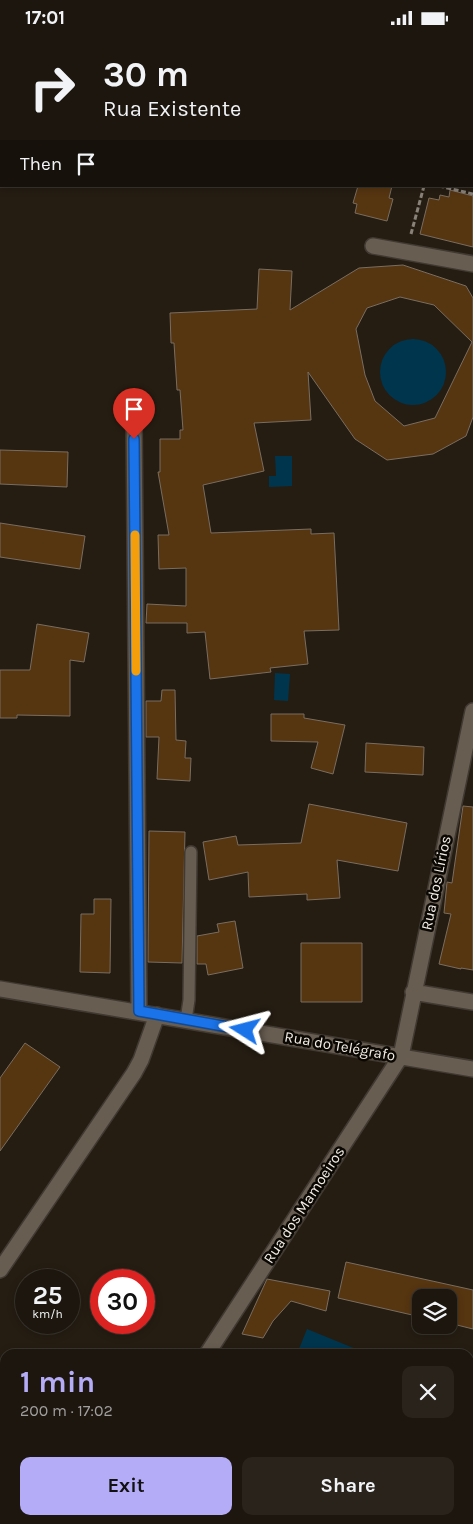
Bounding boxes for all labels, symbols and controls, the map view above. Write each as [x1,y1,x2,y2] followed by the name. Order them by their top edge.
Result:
[25,7,65,29] text: 17:01
[103,54,189,95] text: 30 m
[20,55,85,120] icon: right
[103,96,241,122] text: Rua Existente
[72,150,100,178] icon: arrive
[20,153,62,175] text: Then
[113,388,155,439] pin
[120,395,148,423] icon: arrive
[417,834,455,932] street label: Rua dos Lírios
[218,1003,270,1055] position arrow
[283,1027,397,1065] street label: Rua do Telégrafo
[260,1143,348,1267] street label: Rua dos Mamoeiros
[90,1269,155,1334] speed limit sign: 30
[33,1281,62,1310] text: 25
[412,1289,457,1334] map controls
[412,1289,457,1334] button: layers
[32,1307,63,1321] text: km/h
[20,1364,95,1400] text: 1 min
[402,1366,454,1418] button: close
[20,1401,113,1420] text: 200 m · 17:02
[20,1457,232,1515] button: Exit
[242,1457,454,1515] button: Share

